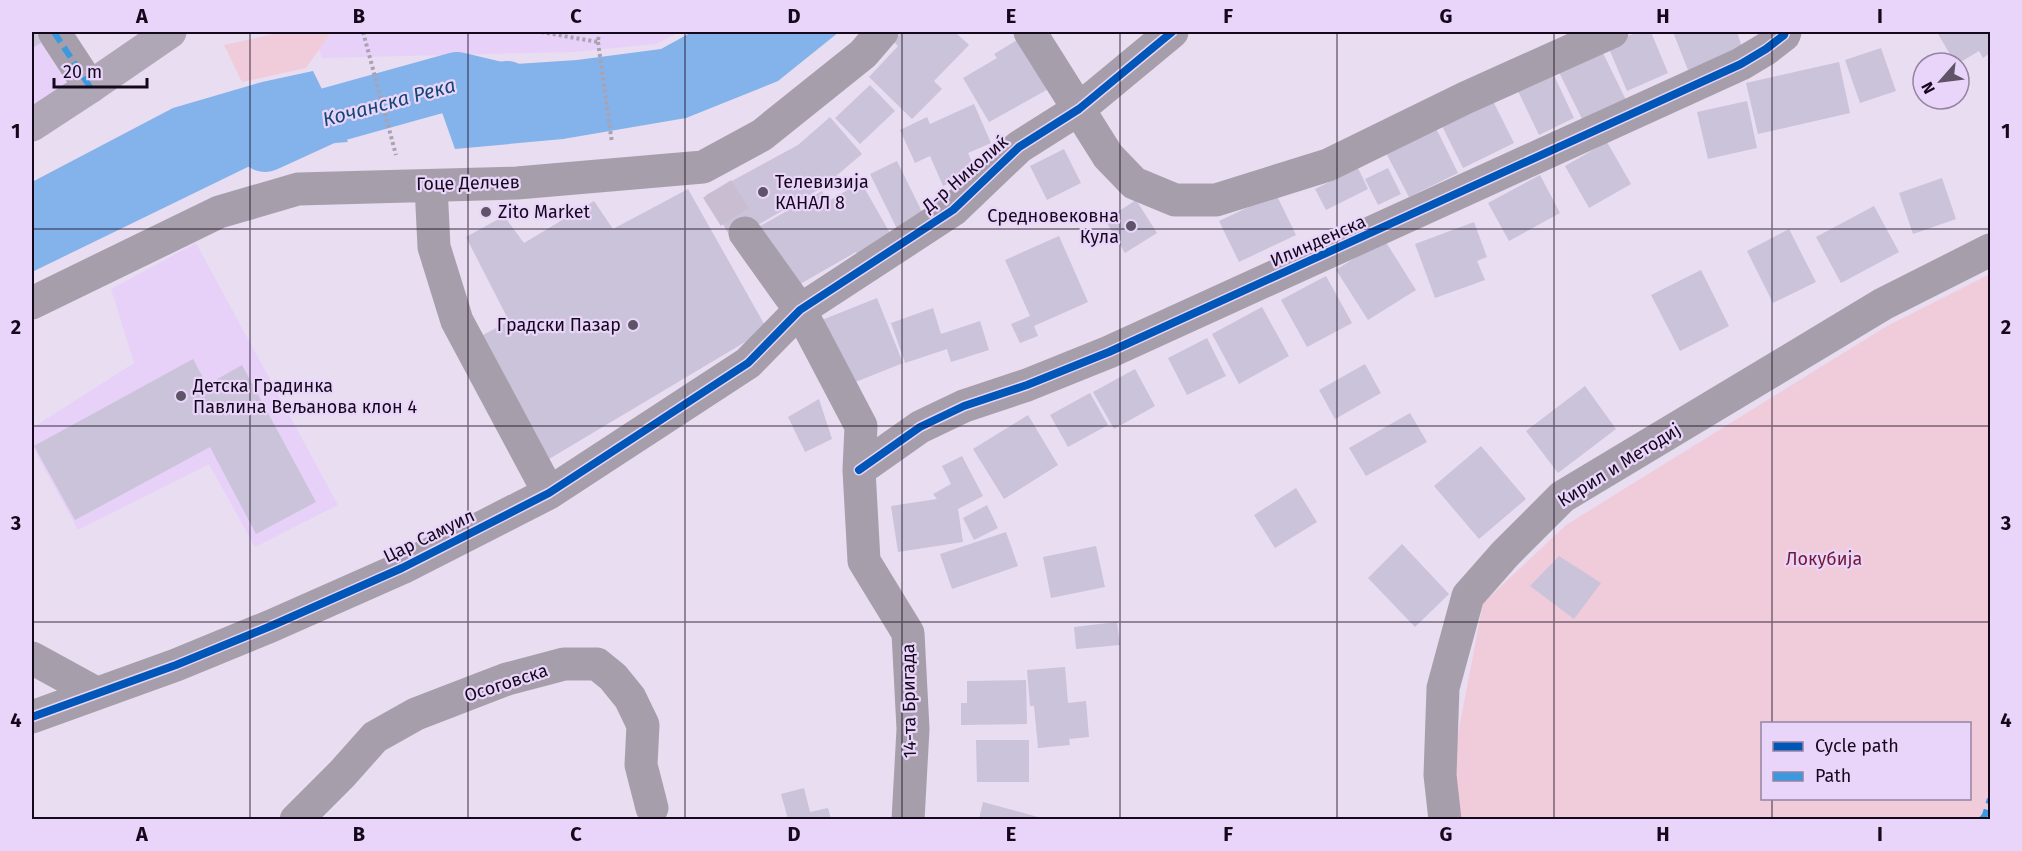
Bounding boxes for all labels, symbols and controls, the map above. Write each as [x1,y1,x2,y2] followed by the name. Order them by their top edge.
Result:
[135,4,149,28] text: A
[353,4,365,28] text: B
[570,4,582,28] text: C
[787,4,801,28] text: D
[1006,4,1016,28] text: E
[1223,4,1233,28] text: F
[1440,4,1452,28] text: G
[1656,4,1670,28] text: H
[1877,4,1883,28] text: I
[54,51,147,89] scale bar
[1911,51,1971,111] north arrow
[63,61,102,83] text: 20 m
[320,73,458,131] water label: Кочанска Река
[1917,79,1939,97] text: N
[11,119,21,143] text: 1
[2001,119,2011,143] text: 1
[917,130,1013,218] street label: Д-р Николиќ
[416,171,520,195] street label: Гоце Делчев
[775,171,869,214] place label: Телевизија КАНАЛ 8
[756,185,770,199] marker: Телевизија КАНАЛ 8
[498,201,591,223] place label: Zito Market
[479,205,493,219] marker: Zito Market
[987,205,1119,248] place label: Средновековна Кула
[1267,210,1369,272] street label: Илинденска
[1124,219,1138,233] marker: Средновековна Кула
[497,314,621,336] place label: Градски Пазар
[11,315,21,339] text: 2
[2001,315,2011,339] text: 2
[626,318,640,332] marker: Градски Пазар
[192,375,417,418] place label: Детска Градинка Павлина Вељанова клон 4
[174,389,188,403] marker: Детска Градинка Павлина Вељанова клон 4
[1553,418,1685,512] street label: Кирил и Методиј
[380,504,478,568] street label: Цар Самуил
[10,511,21,535] text: 3
[2000,511,2011,535] text: 3
[1786,548,1862,570] park label: Локубија
[897,643,921,759] street label: 14-та Бригада
[461,659,551,707] street label: Осоговска
[10,708,22,732] text: 4
[2000,708,2012,732] text: 4
[1761,722,1971,800] legend
[1815,735,1899,757] text: Cycle path
[1815,765,1851,787] text: Path
[135,822,149,846] text: A
[353,822,365,846] text: B
[570,822,582,846] text: C
[787,822,801,846] text: D
[1006,822,1016,846] text: E
[1223,822,1233,846] text: F
[1440,822,1452,846] text: G
[1656,822,1670,846] text: H
[1877,822,1883,846] text: I

